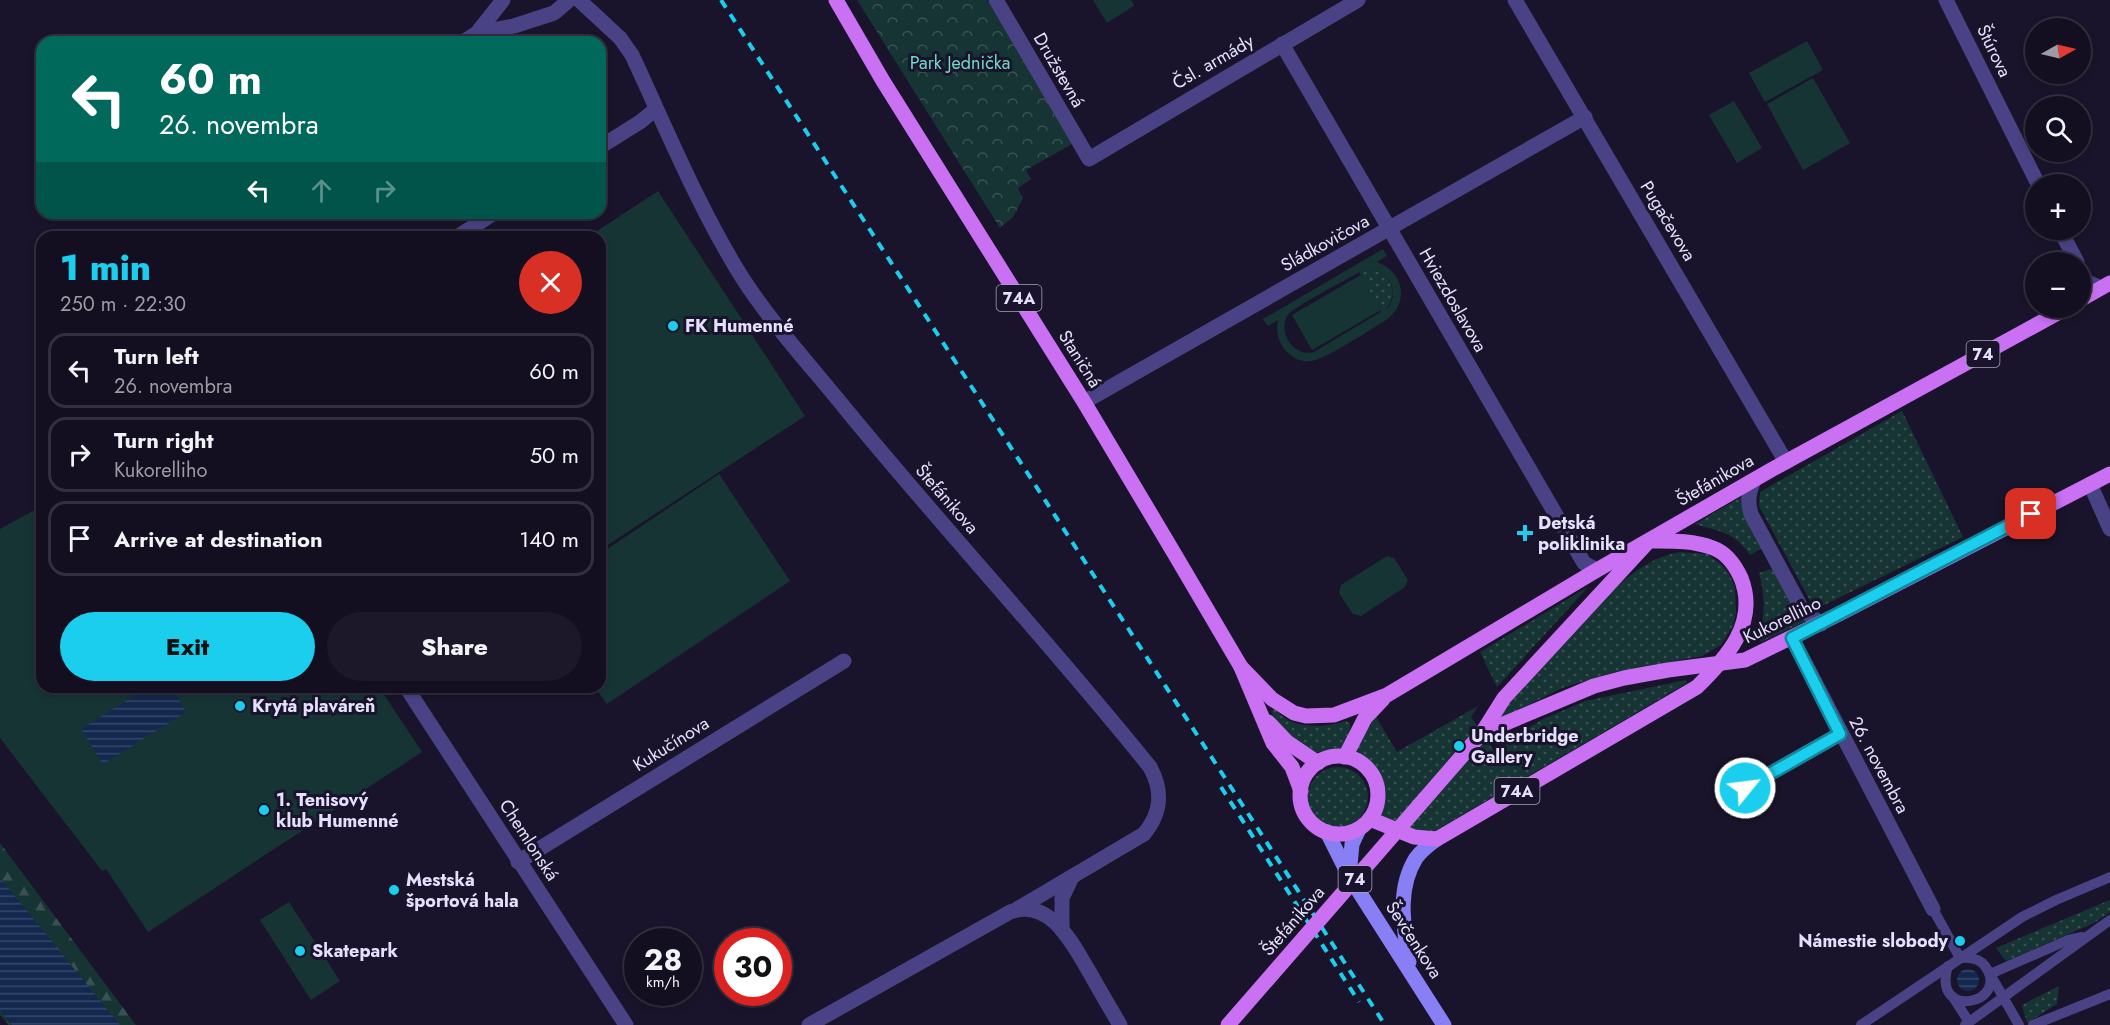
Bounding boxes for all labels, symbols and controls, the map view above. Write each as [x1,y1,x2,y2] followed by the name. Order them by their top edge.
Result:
[2025,18,2091,84] north arrow
[2025,18,2091,318] map controls
[1970,20,2018,82] street label: Štúrova
[1027,28,1091,112] street label: Družstevná
[1167,28,1259,96] street label: Čsl. armády
[159,49,262,110] text: 60 m
[910,50,1010,76] park label: Park Jednička
[60,60,138,138] icon: left
[2025,96,2091,162] button: search
[159,105,319,144] text: 26. novembra
[242,174,275,207] icon: left
[305,174,338,207] icon: ahead
[368,174,401,207] icon: right
[2025,174,2091,240] button: +
[1634,176,1702,266] street label: Pugačevova
[1276,208,1374,278] street label: Sládkovičova
[60,241,151,293] text: 1 min
[1413,243,1493,357] street label: Hviezdoslavova
[519,251,582,314] button: close
[2025,252,2091,318] button: −
[996,285,1042,311] road number: 74A
[60,290,186,319] text: 250 m · 22:30
[685,313,794,339] place label: FK Humenné
[666,319,680,333] marker: FK Humenné
[1052,325,1108,393] street label: Staničná
[114,340,199,372] text: Turn left
[1966,341,2000,367] road number: 74
[63,354,96,387] icon: left
[529,355,579,387] text: 60 m
[114,372,232,401] text: 26. novembra
[114,424,214,456] text: Turn right
[63,438,96,471] icon: right
[530,439,579,471] text: 50 m
[1672,447,1758,513] street label: Štefánikova
[114,456,207,485] text: Kukorelliho
[909,458,985,540] street label: Štefánikova
[2005,488,2056,539] pin
[2014,497,2047,530] icon: arrive
[1538,510,1625,557] place label: Detská poliklinika
[63,522,96,555] icon: arrive
[114,523,323,555] text: Arrive at destination
[519,523,579,555] text: 140 m
[1516,524,1534,542] marker: Detská poliklinika
[1739,590,1826,650] street label: Kukorelliho
[60,612,315,681] button: Exit
[327,612,582,681] button: Share
[252,693,375,719] place label: Krytá plaváreň
[233,699,247,713] marker: Krytá plaváreň
[628,710,714,778] street label: Kukučínova
[1843,712,1915,818] street label: 26. novembra
[1471,723,1579,770] place label: Underbridge Gallery
[1452,739,1466,753] marker: Underbridge Gallery
[1713,756,1777,820] position arrow
[1494,778,1540,804] road number: 74A
[276,787,399,834] place label: 1. Tenisový klub Humenné
[493,794,565,886] street label: Chemlonská
[257,803,271,817] marker: 1. Tenisový klub Humenné
[1338,866,1372,892] road number: 74
[406,867,519,914] place label: Mestská športová hala
[1255,880,1331,962] street label: Štefánikova
[387,883,401,897] marker: Mestská športová hala
[1379,896,1449,984] street label: Ševčenkova
[714,928,792,1006] speed limit sign: 30
[1798,928,1949,954] place label: Námestie slobody
[1953,934,1967,948] marker: Námestie slobody
[312,938,399,964] place label: Skatepark
[644,938,682,981] text: 28
[293,944,307,958] marker: Skatepark
[646,971,680,993] text: km/h

